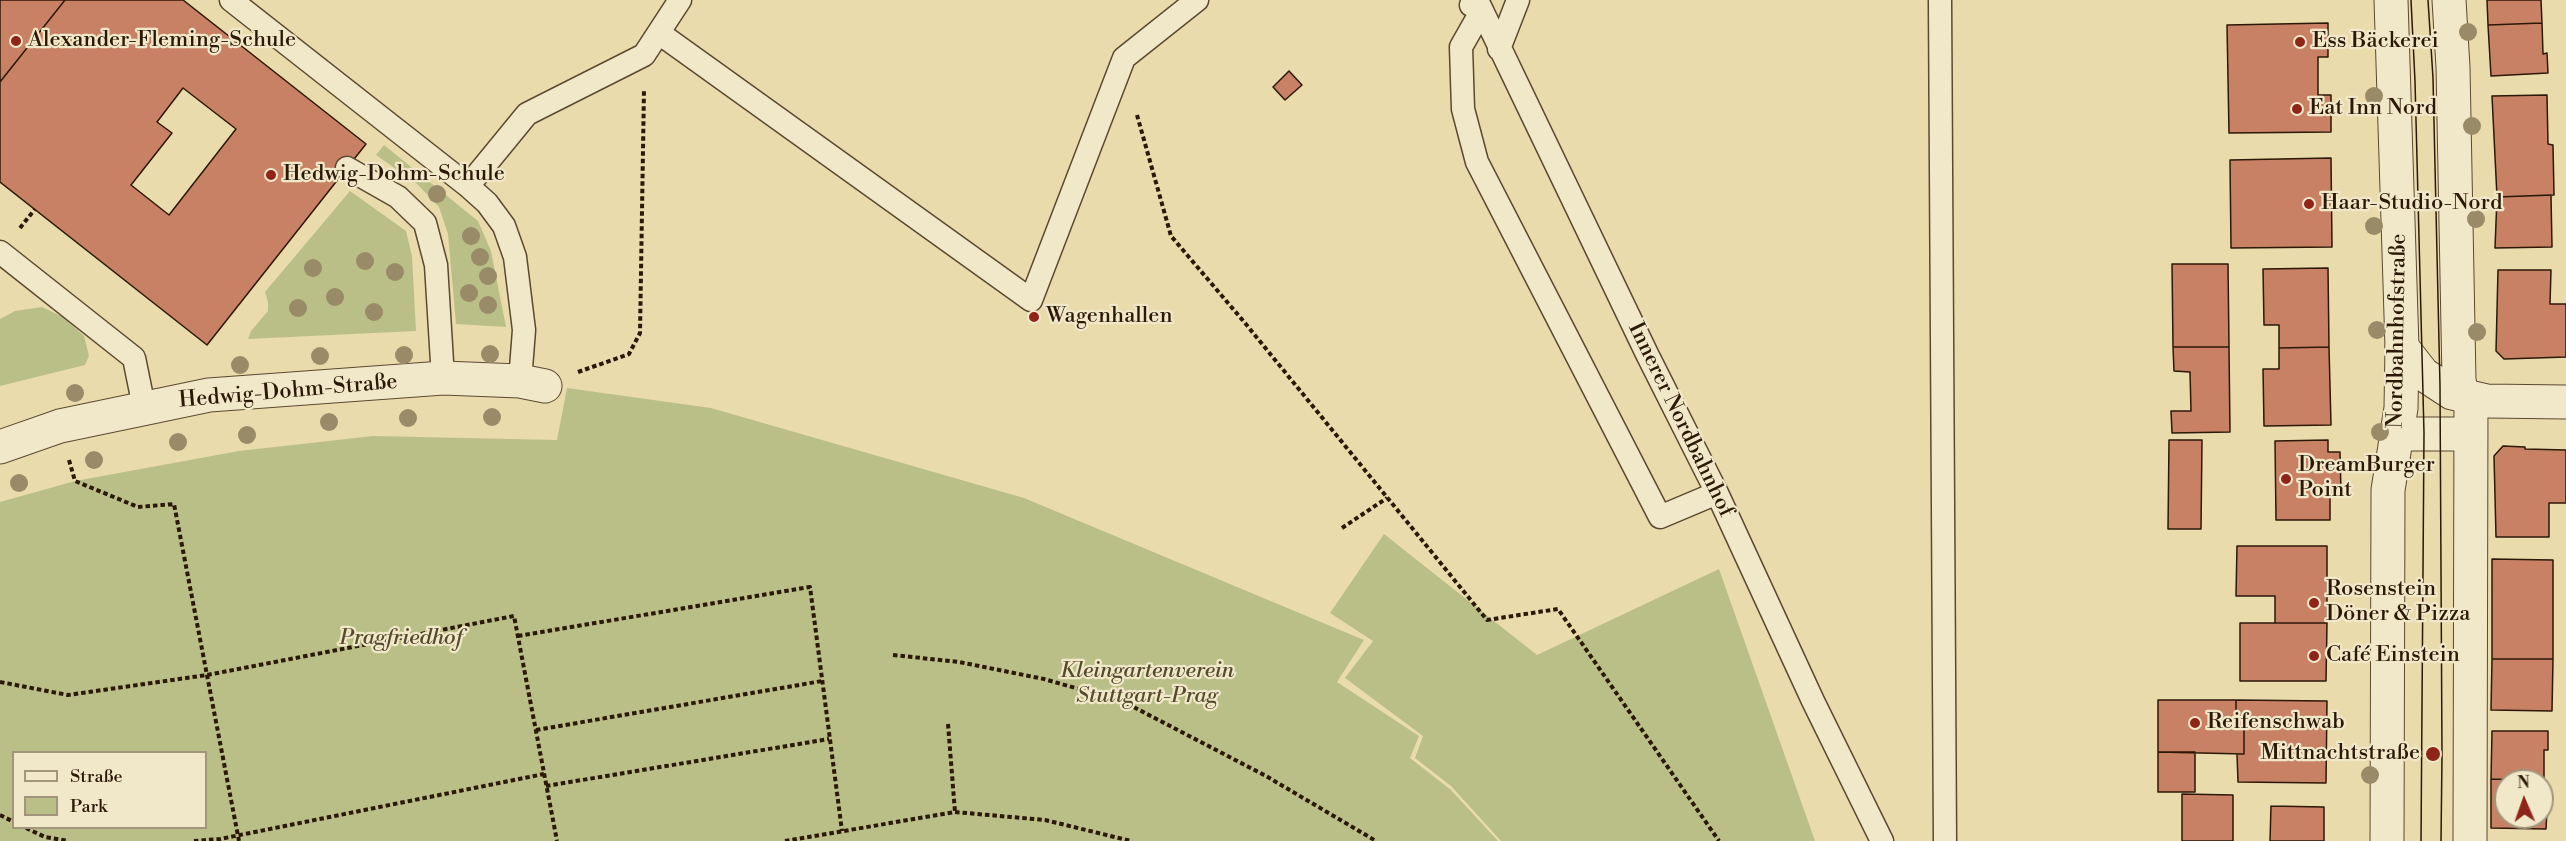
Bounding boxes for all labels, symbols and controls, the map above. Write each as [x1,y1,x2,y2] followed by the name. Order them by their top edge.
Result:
[28,28,296,54] place label: Alexander-Fleming-Schule
[2312,29,2439,55] place label: Ess Bäckerei
[9,34,23,48] marker: Alexander-Fleming-Schule
[2293,35,2307,49] marker: Ess Bäckerei
[2309,96,2437,122] place label: Eat Inn Nord
[2290,102,2304,116] marker: Eat Inn Nord
[283,162,505,188] place label: Hedwig-Dohm-Schule
[264,168,278,182] marker: Hedwig-Dohm-Schule
[2321,191,2502,217] place label: Haar-Studio-Nord
[2302,197,2316,211] marker: Haar-Studio-Nord
[2383,233,2413,429] street label: Nordbahnhofstraße
[1046,304,1173,330] place label: Wagenhallen
[1027,310,1041,324] marker: Wagenhallen
[1621,318,1739,522] street label: Innerer Nordbahnhof
[178,369,398,415] street label: Hedwig-Dohm-Straße
[2298,453,2435,505] place label: DreamBurger Point
[2279,472,2293,486] marker: DreamBurger Point
[2326,577,2470,628] place label: Rosenstein Döner & Pizza
[2307,596,2321,610] marker: Rosenstein Döner & Pizza
[340,626,462,652] park label: Pragfriedhof
[2326,643,2460,669] place label: Café Einstein
[2307,649,2321,663] marker: Café Einstein
[1060,659,1234,710] park label: Kleingartenverein Stuttgart-Prag
[2207,710,2345,736] place label: Reifenschwab
[2188,716,2202,730] marker: Reifenschwab
[2260,741,2420,767] place label: Mittnachtstraße
[2424,745,2442,763] marker: Mittnachtstraße
[12,751,207,829] legend
[70,765,123,788] text: Straße
[2494,769,2554,829] north arrow
[2517,773,2530,793] text: N
[70,795,107,818] text: Park

